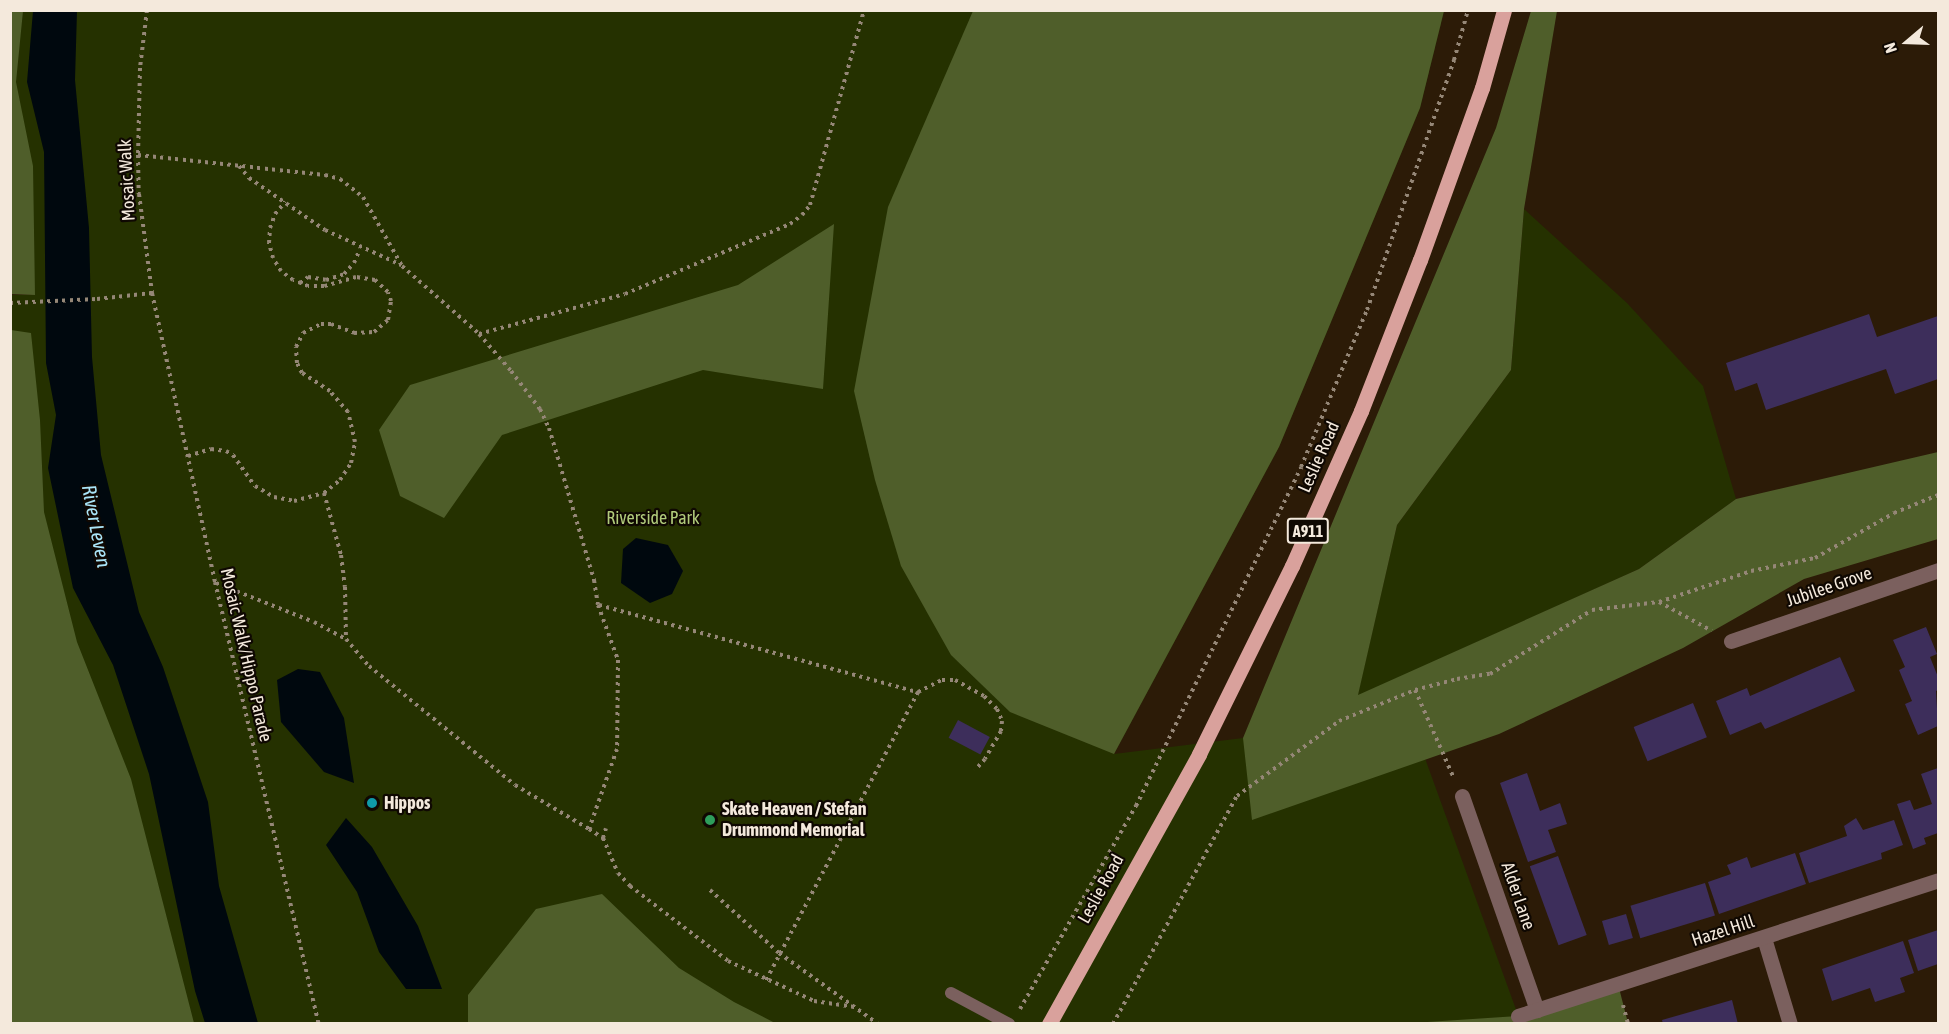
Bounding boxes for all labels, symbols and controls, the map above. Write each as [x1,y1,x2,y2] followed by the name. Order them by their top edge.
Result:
[1877,12,1937,72] north arrow
[1880,40,1900,55] text: N
[114,138,140,222] street label: Mosaic Walk
[1294,418,1344,496] street label: Leslie Road
[77,483,117,569] water label: River Leven
[606,507,700,529] park label: Riverside Park
[1286,518,1330,544] road number: A911
[1783,562,1875,612] street label: Jubilee Grove
[216,566,276,744] street label: Mosaic Walk/Hippo Parade
[384,792,430,814] place label: Hippos
[365,796,379,810] marker: Hippos
[722,799,866,842] place label: Skate Heaven / Stefan Drummond Memorial
[703,813,717,827] marker: Skate Heaven / Stefan Drummond Memorial
[1073,851,1129,927] street label: Leslie Road
[1496,859,1540,933] street label: Alder Lane
[1689,911,1757,951] street label: Hazel Hill

